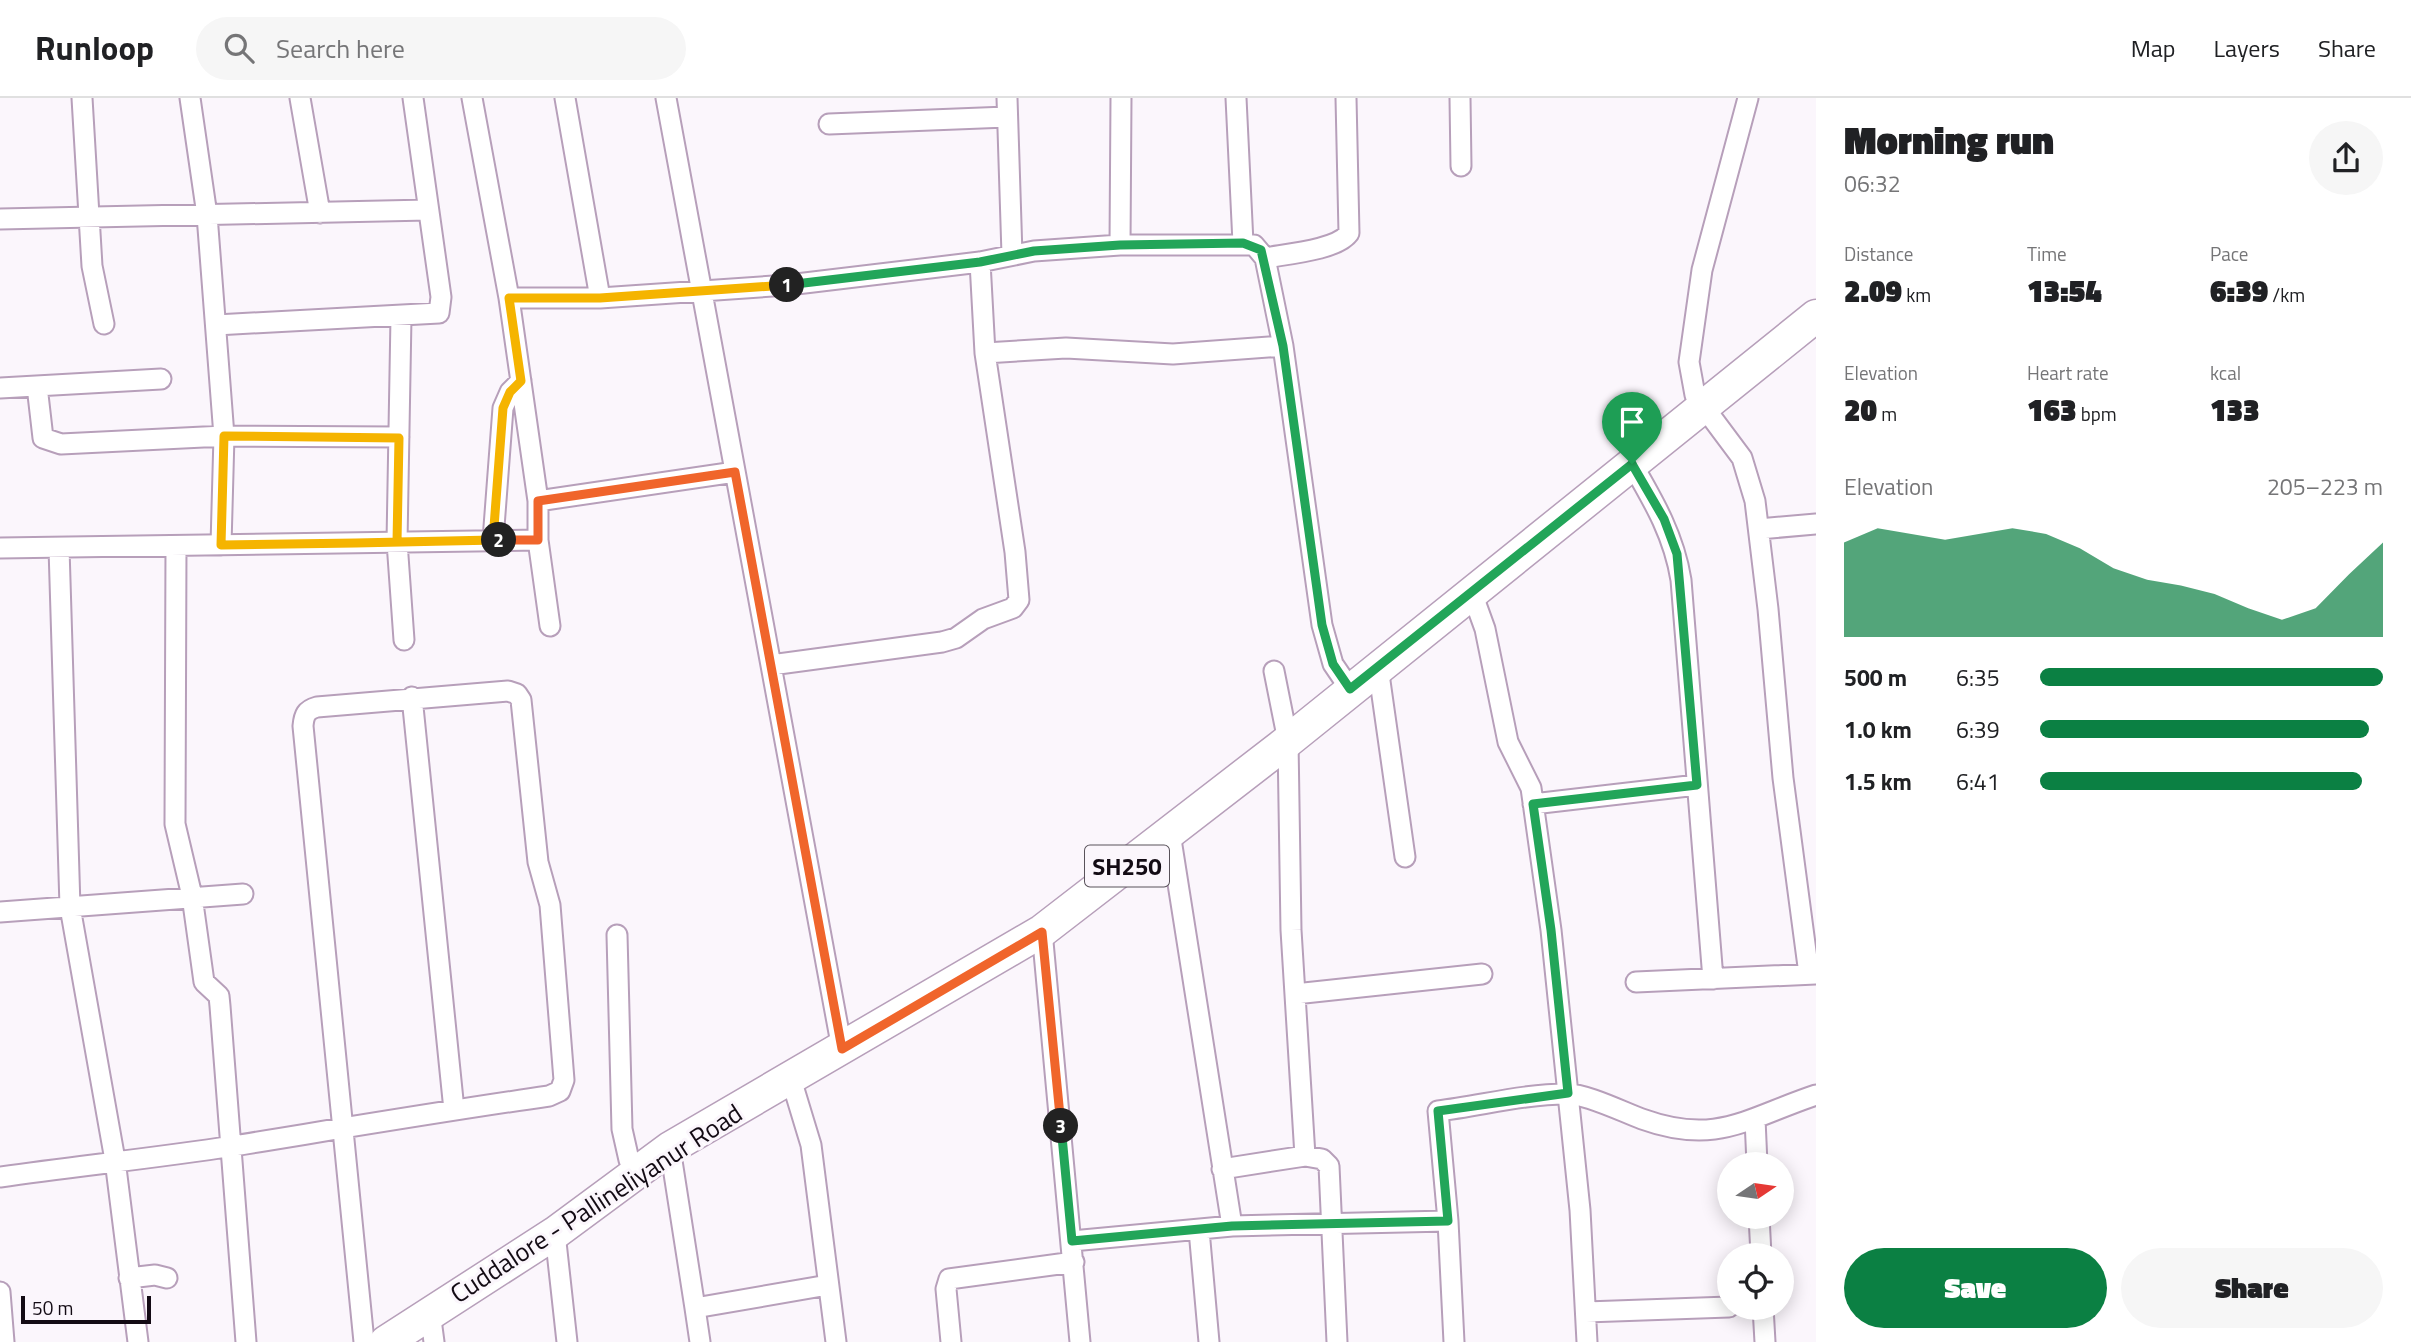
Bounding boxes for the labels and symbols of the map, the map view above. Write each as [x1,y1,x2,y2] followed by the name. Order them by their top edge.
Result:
[770,268,804,302] pin: 1
[1602,392,1662,464] pin
[482,522,516,558] pin: 2
[1085,846,1169,886] road number: SH250
[442,1094,750,1312] street label: Cuddalore - Pallineliyanur Road
[1044,1108,1078,1144] pin: 3
[1717,1152,1794,1228] north arrow
[21,1293,150,1325] scale bar

